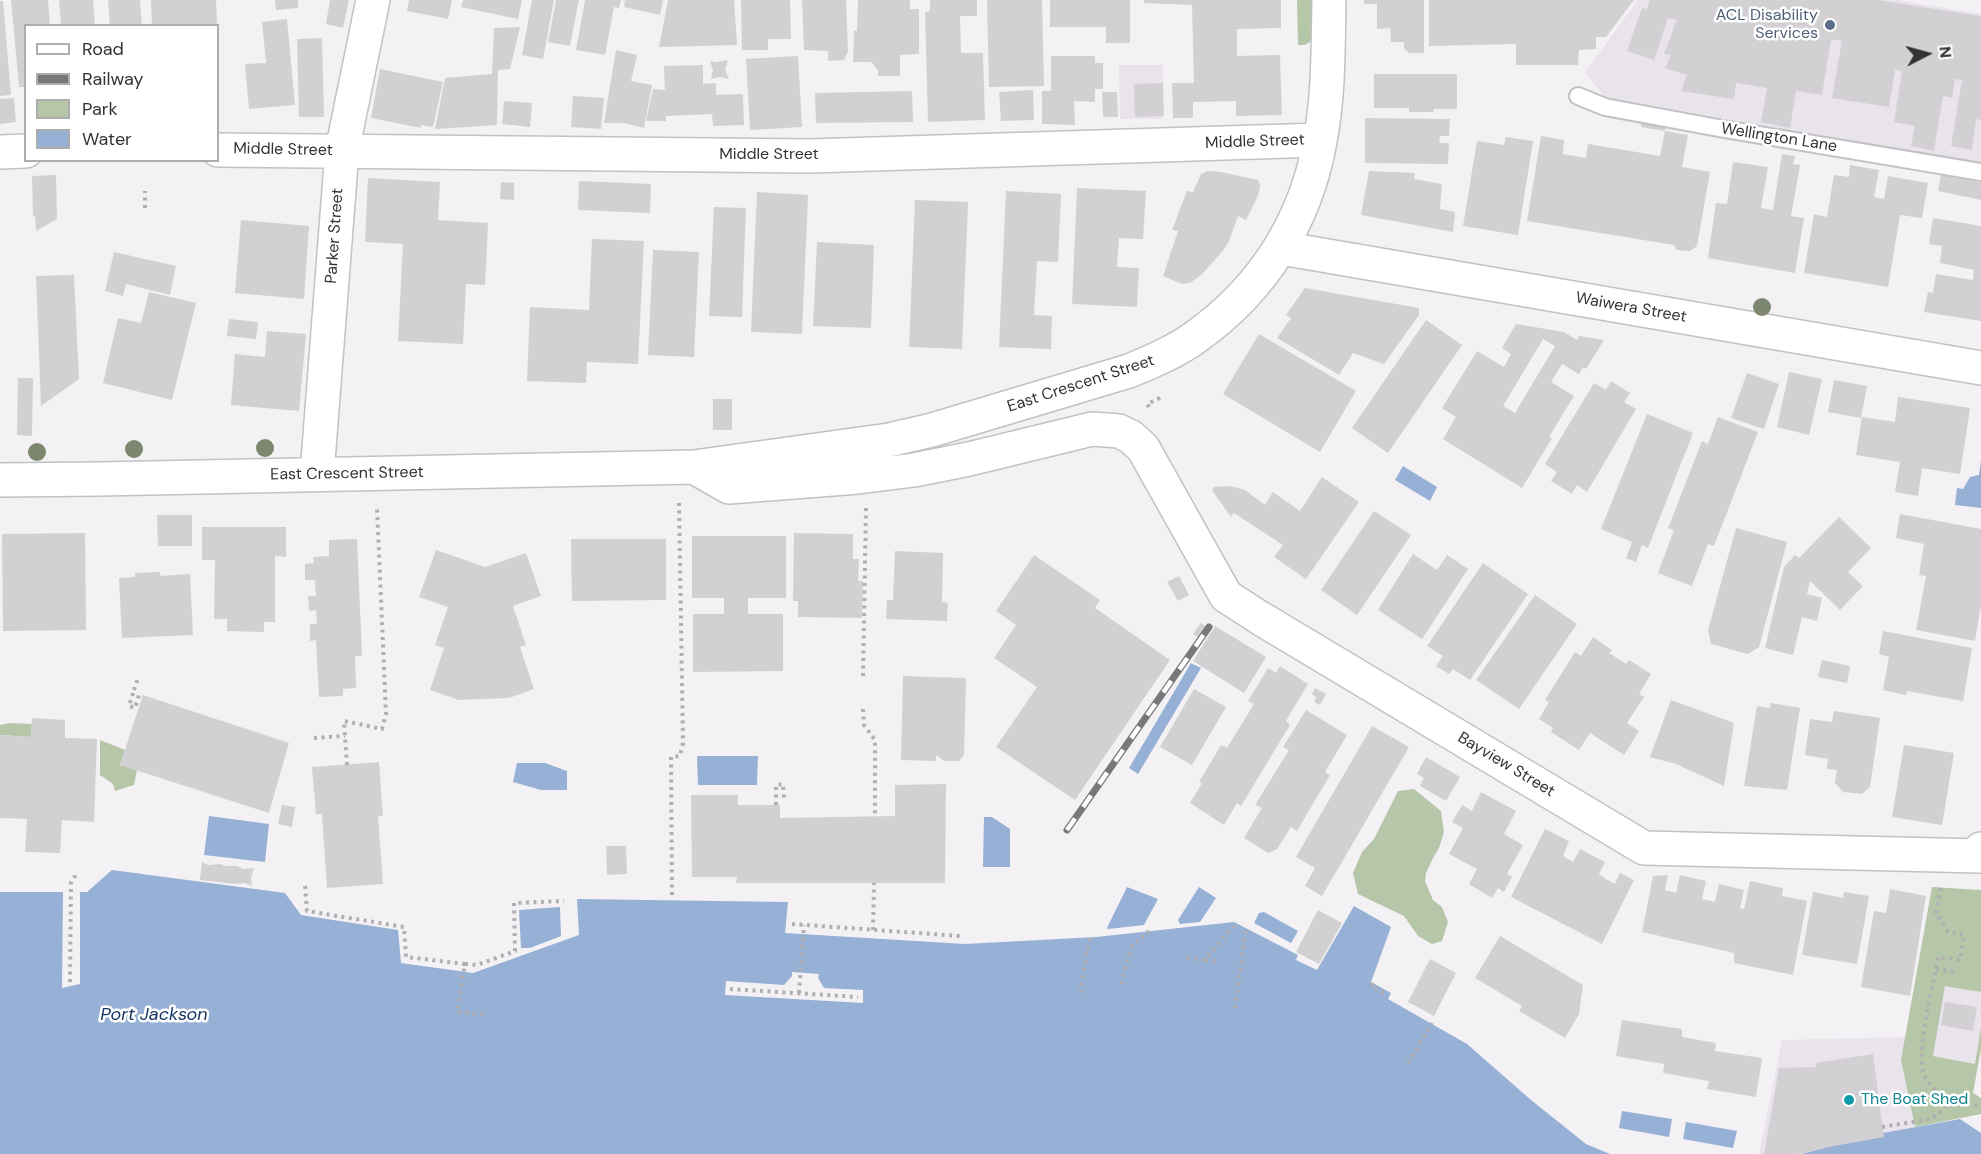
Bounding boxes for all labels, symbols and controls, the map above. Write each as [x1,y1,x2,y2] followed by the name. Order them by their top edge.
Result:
[1716,6,1818,44] place label: ACL Disability Services
[1823,18,1837,32] marker: ACL Disability Services
[24,24,219,162] legend
[1897,24,1957,84] north arrow
[82,37,124,61] text: Road
[1934,45,1956,59] text: N
[82,67,144,91] text: Railway
[82,97,118,121] text: Park
[1720,119,1838,157] street label: Wellington Lane
[82,127,132,151] text: Water
[1205,131,1305,153] street label: Middle Street
[233,140,333,160] street label: Middle Street
[719,145,819,165] street label: Middle Street
[322,188,348,284] street label: Parker Street
[1574,289,1688,327] street label: Waiwera Street
[1005,351,1157,417] street label: East Crescent Street
[270,463,424,485] street label: East Crescent Street
[1454,728,1558,802] street label: Bayview Street
[100,1004,208,1026] water label: Port Jackson
[1861,1090,1968,1110] place label: The Boat Shed
[1842,1093,1856,1107] marker: The Boat Shed

